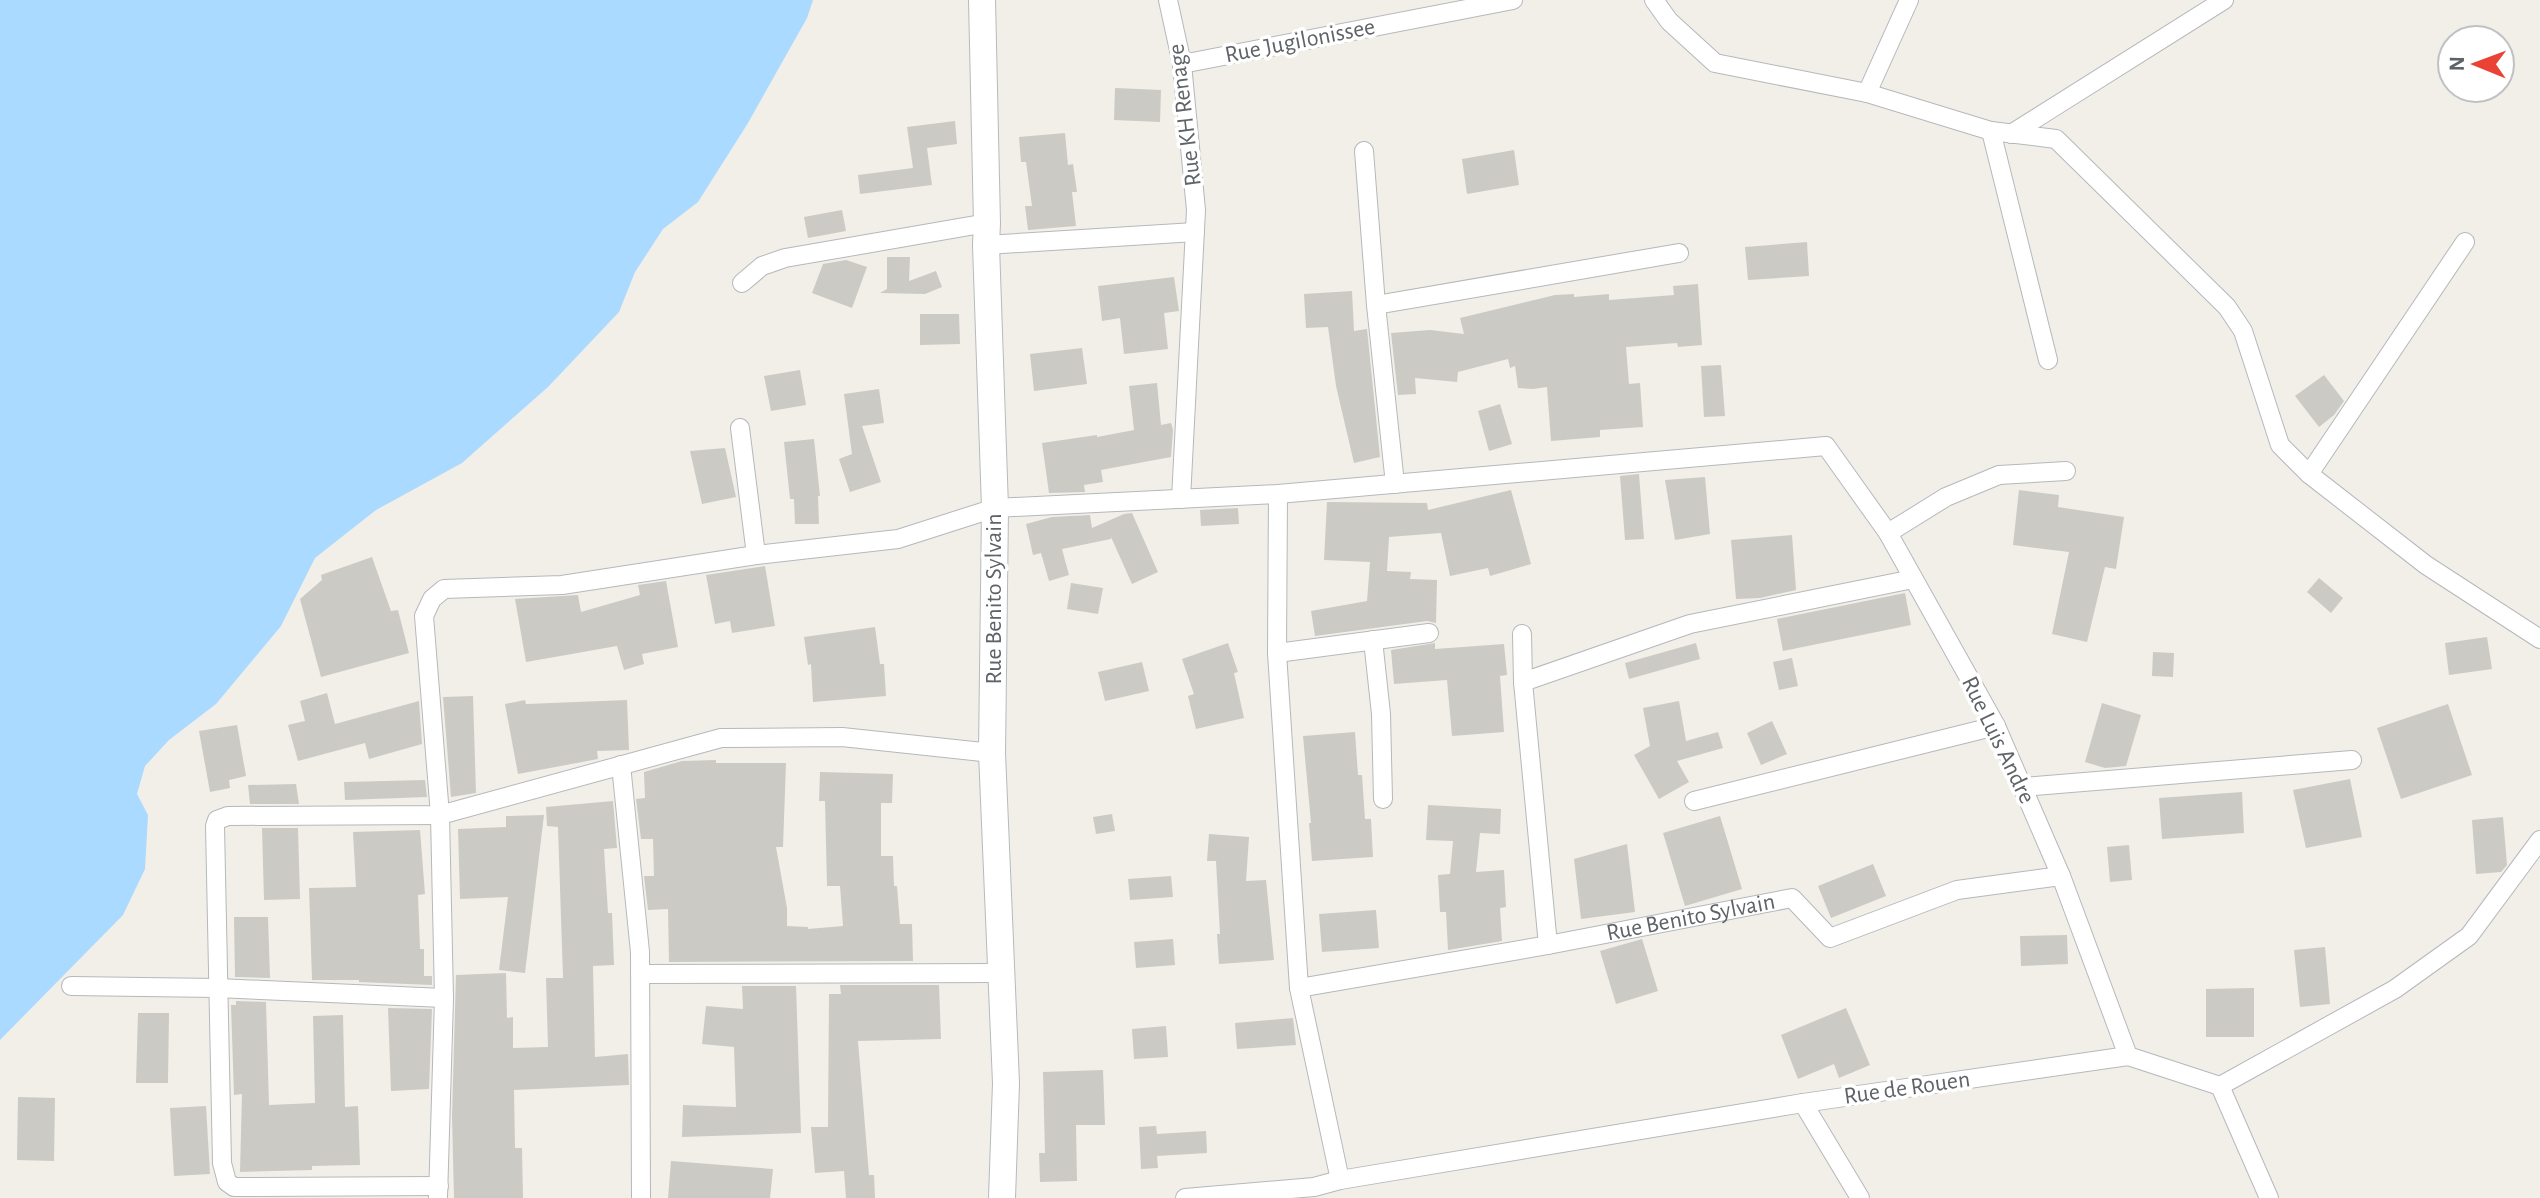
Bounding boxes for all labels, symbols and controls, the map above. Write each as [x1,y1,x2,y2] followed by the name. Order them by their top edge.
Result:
[1223,15,1377,67] street label: Rue Jugilonissee
[2436,24,2516,104] north arrow
[1164,42,1206,188] street label: Rue KH Renage
[2446,56,2468,72] text: N
[982,513,1006,685] street label: Rue Benito Sylvain
[1957,673,2039,807] street label: Rue Luis Andre
[1604,890,1777,945] street label: Rue Benito Sylvain
[1842,1067,1972,1109] street label: Rue de Rouen

